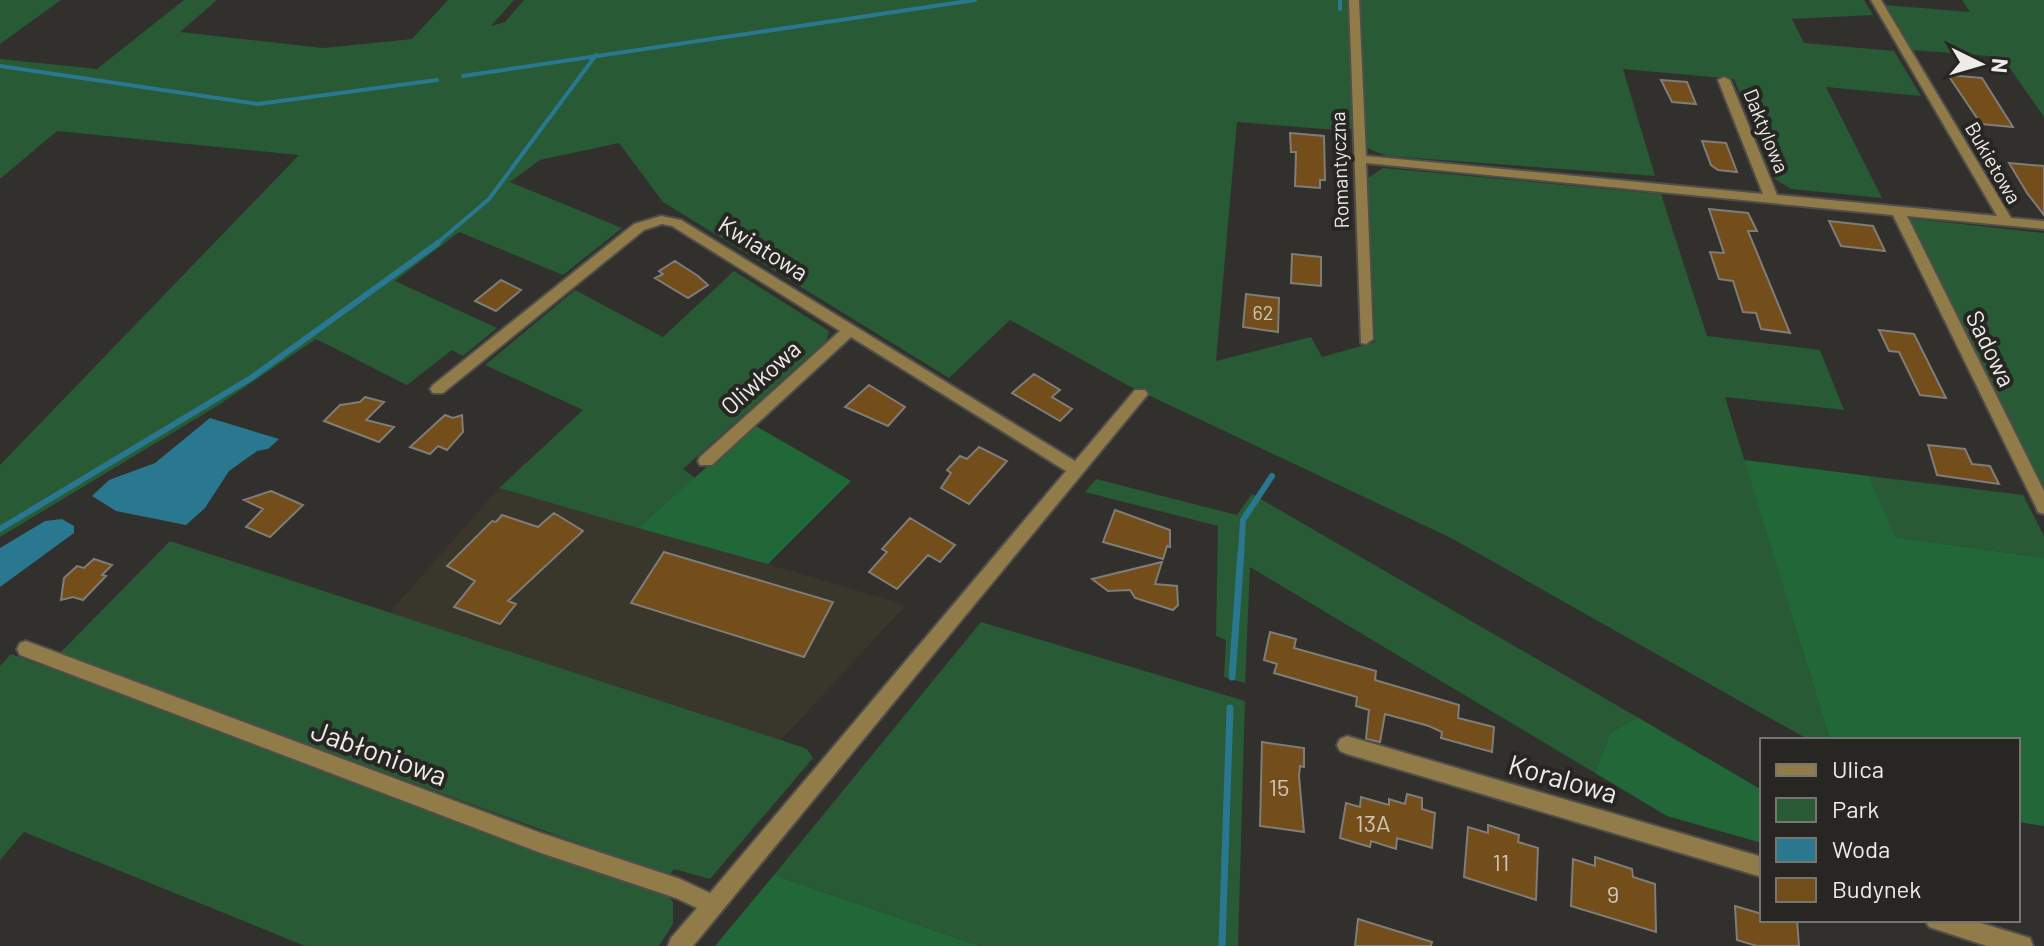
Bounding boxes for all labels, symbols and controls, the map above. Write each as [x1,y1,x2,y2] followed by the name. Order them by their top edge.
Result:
[1940,24,2020,104] north arrow
[1987,57,2015,74] text: N
[1739,85,1795,176] street label: Daktylowa
[1325,111,1353,229] street label: Romantyczna
[1961,117,2027,208] street label: Bukietowa
[714,209,814,287] street label: Kwiatowa
[1252,300,1274,324] house number: 62
[1961,305,2022,391] street label: Sadowa
[714,334,806,420] street label: Oliwkowa
[307,712,452,792] street label: Jabłoniowa
[1760,738,2020,922] legend
[1505,746,1622,810] street label: Koralowa
[1832,754,1884,783] text: Ulica
[1269,772,1289,801] house number: 15
[1832,794,1879,823] text: Park
[1355,808,1391,837] house number: 13A
[1832,834,1890,863] text: Woda
[1493,847,1509,876] house number: 11
[1832,874,1921,903] text: Budynek
[1607,879,1619,908] house number: 9

